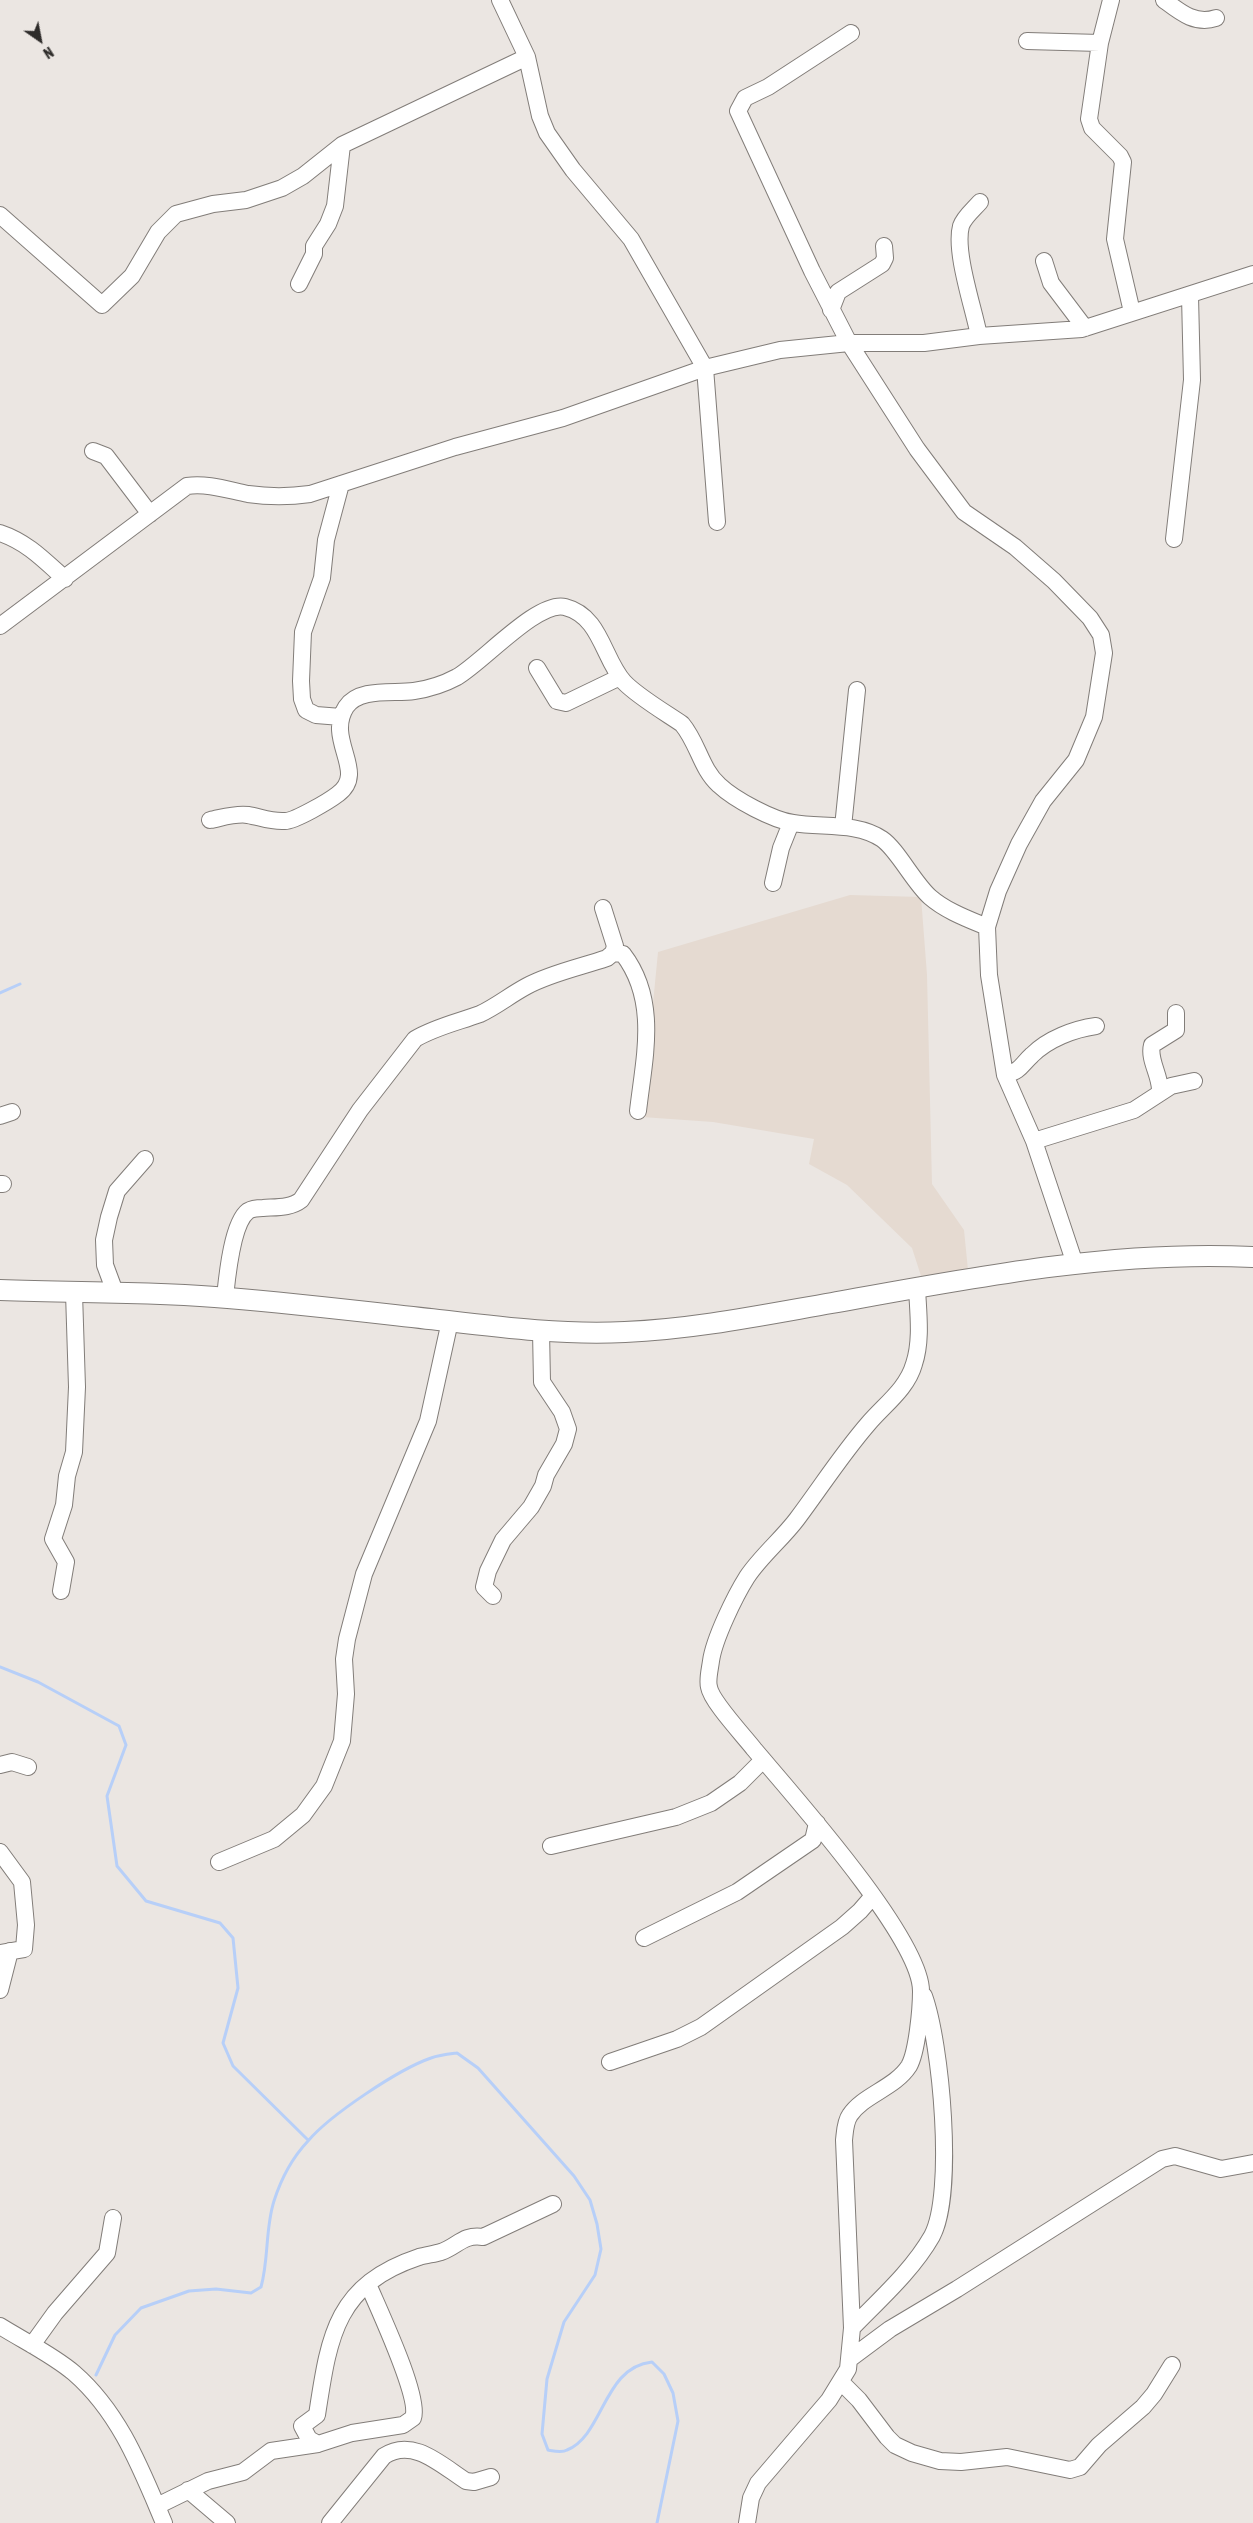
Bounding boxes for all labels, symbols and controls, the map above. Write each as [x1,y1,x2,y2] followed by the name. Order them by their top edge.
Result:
[15,15,65,65] north arrow
[40,44,56,62] text: N

